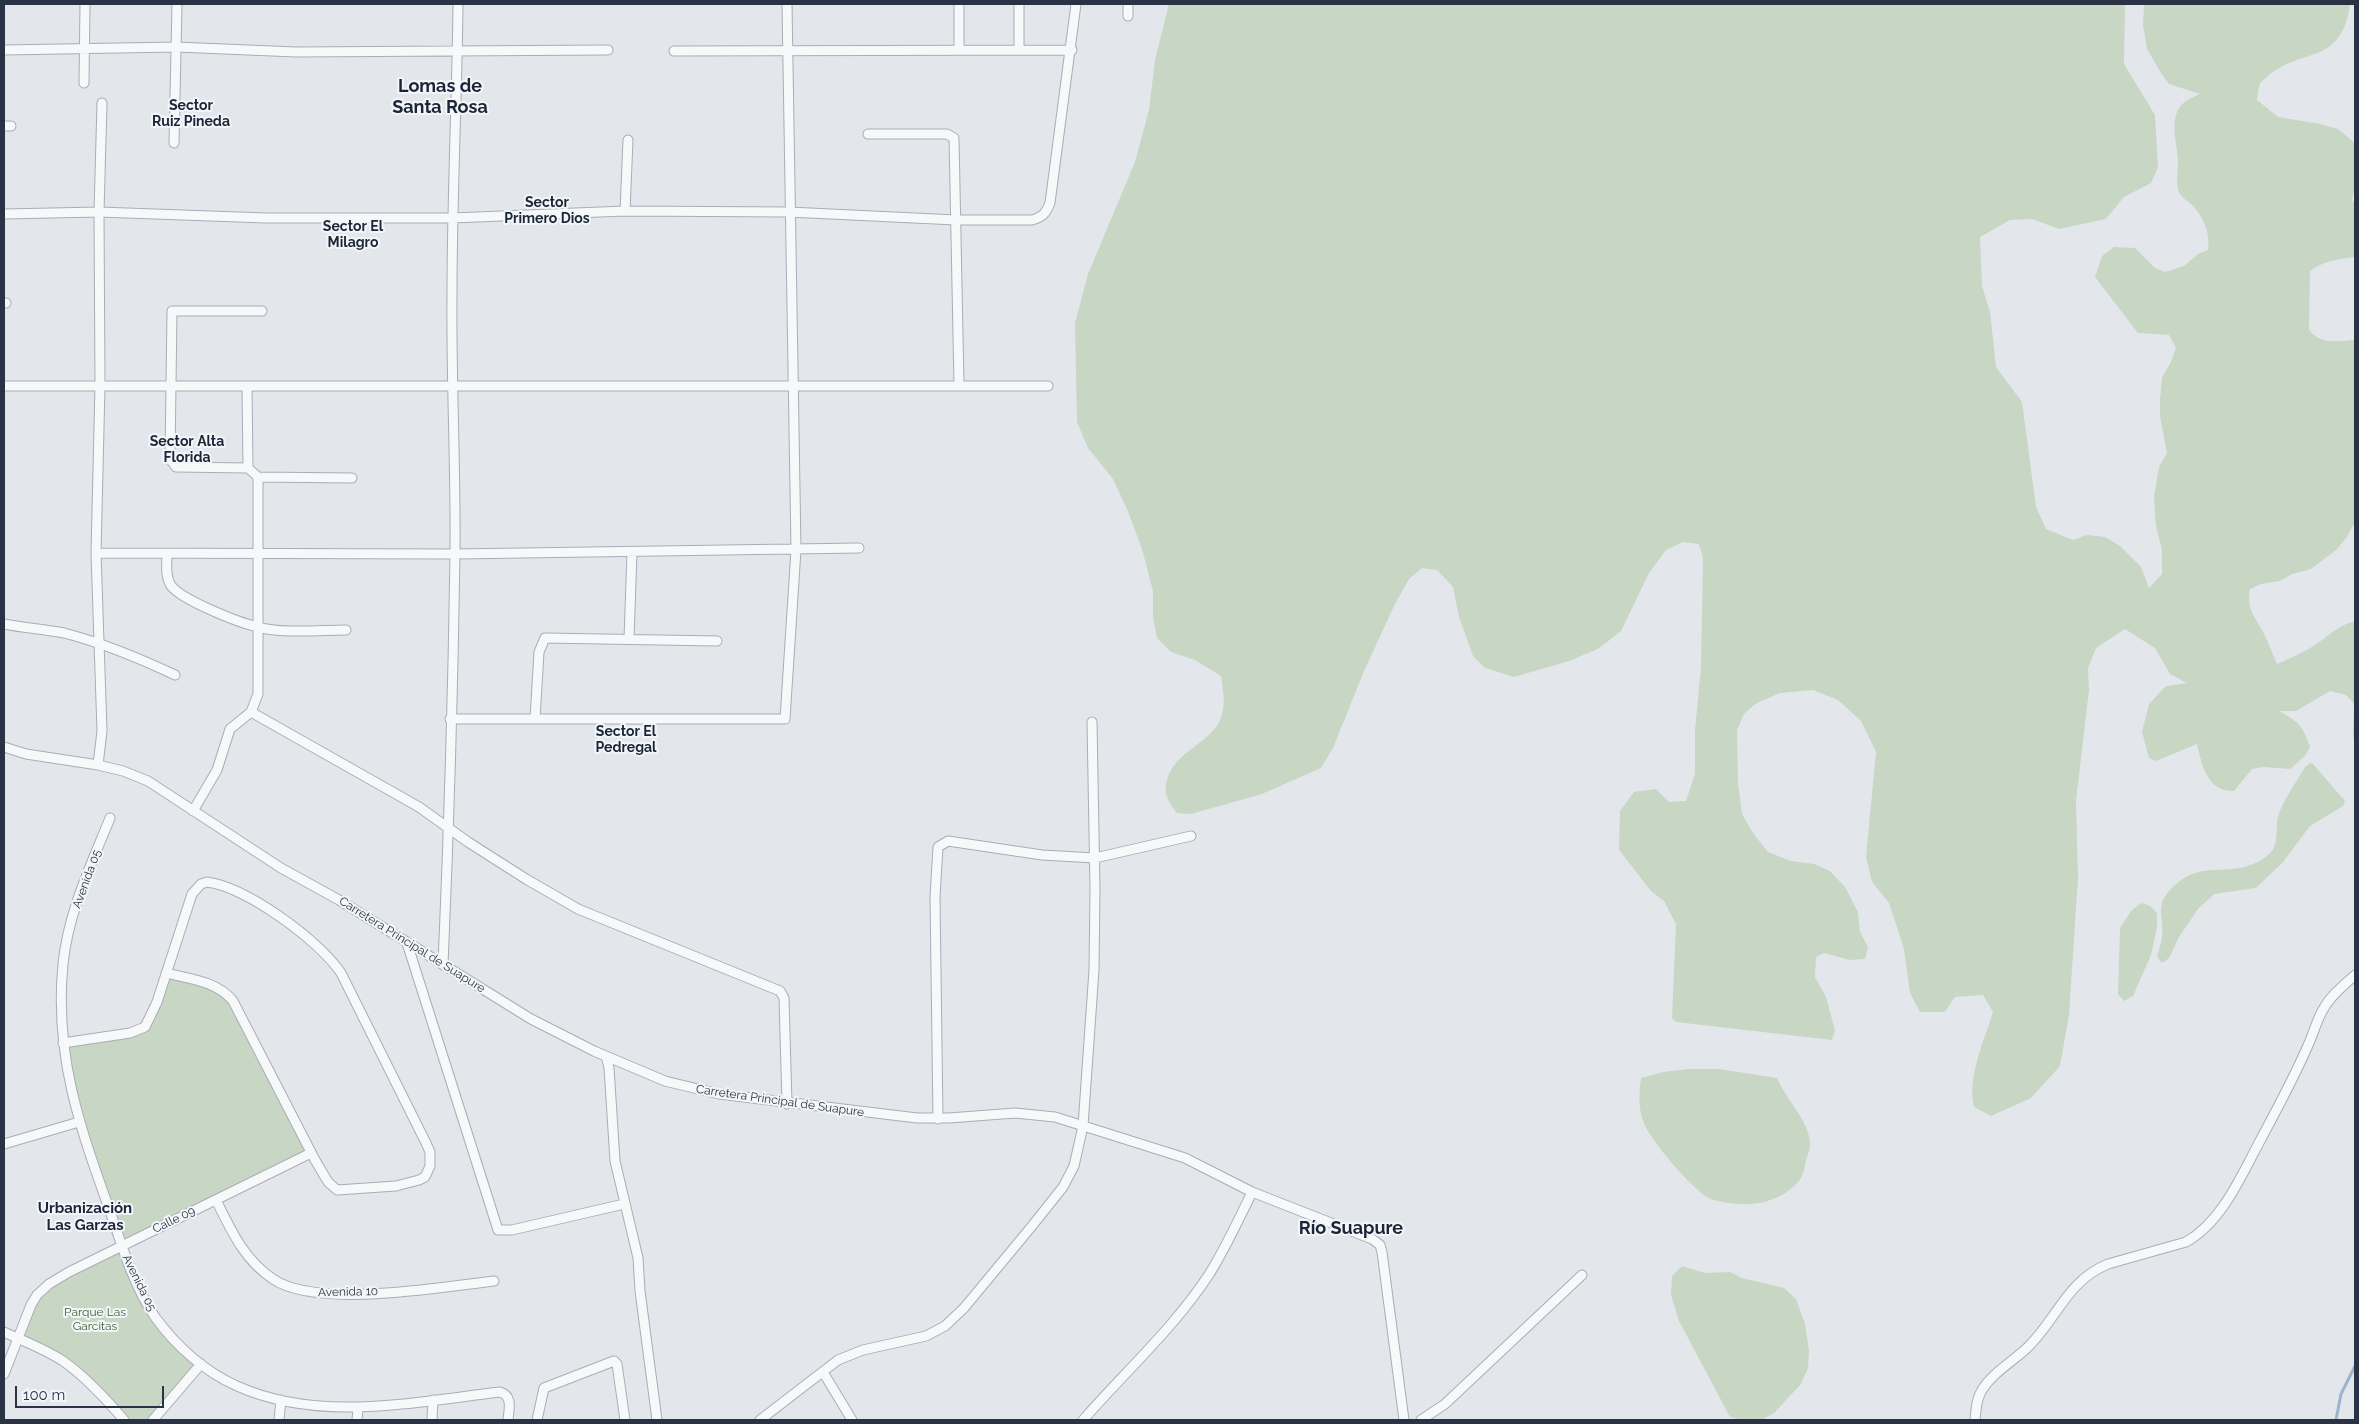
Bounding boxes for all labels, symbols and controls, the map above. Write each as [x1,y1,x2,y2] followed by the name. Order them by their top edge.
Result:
[392,76,488,118] district label: Lomas de Santa Rosa
[152,98,230,130] district label: Sector Ruiz Pineda
[504,195,590,228] district label: Sector Primero Dios
[323,219,383,252] district label: Sector El Milagro
[150,434,224,467] district label: Sector Alta Florida
[595,724,657,756] district label: Sector El Pedregal
[70,848,104,910] street label: Avenida 05
[336,894,488,996] street label: Carretera Principal de Suapure
[695,1082,865,1120] street label: Carretera Principal de Suapure
[38,1199,132,1234] district label: Urbanización Las Garzas
[150,1203,198,1237] street label: Calle 09
[1299,1218,1403,1240] district label: Río Suapure
[119,1252,159,1314] street label: Avenida 05
[318,1284,378,1300] street label: Avenida 10
[64,1305,126,1333] park label: Parque Las Garcitas
[18,1376,166,1408] scale bar
[23,1386,65,1404] text: 100 m

